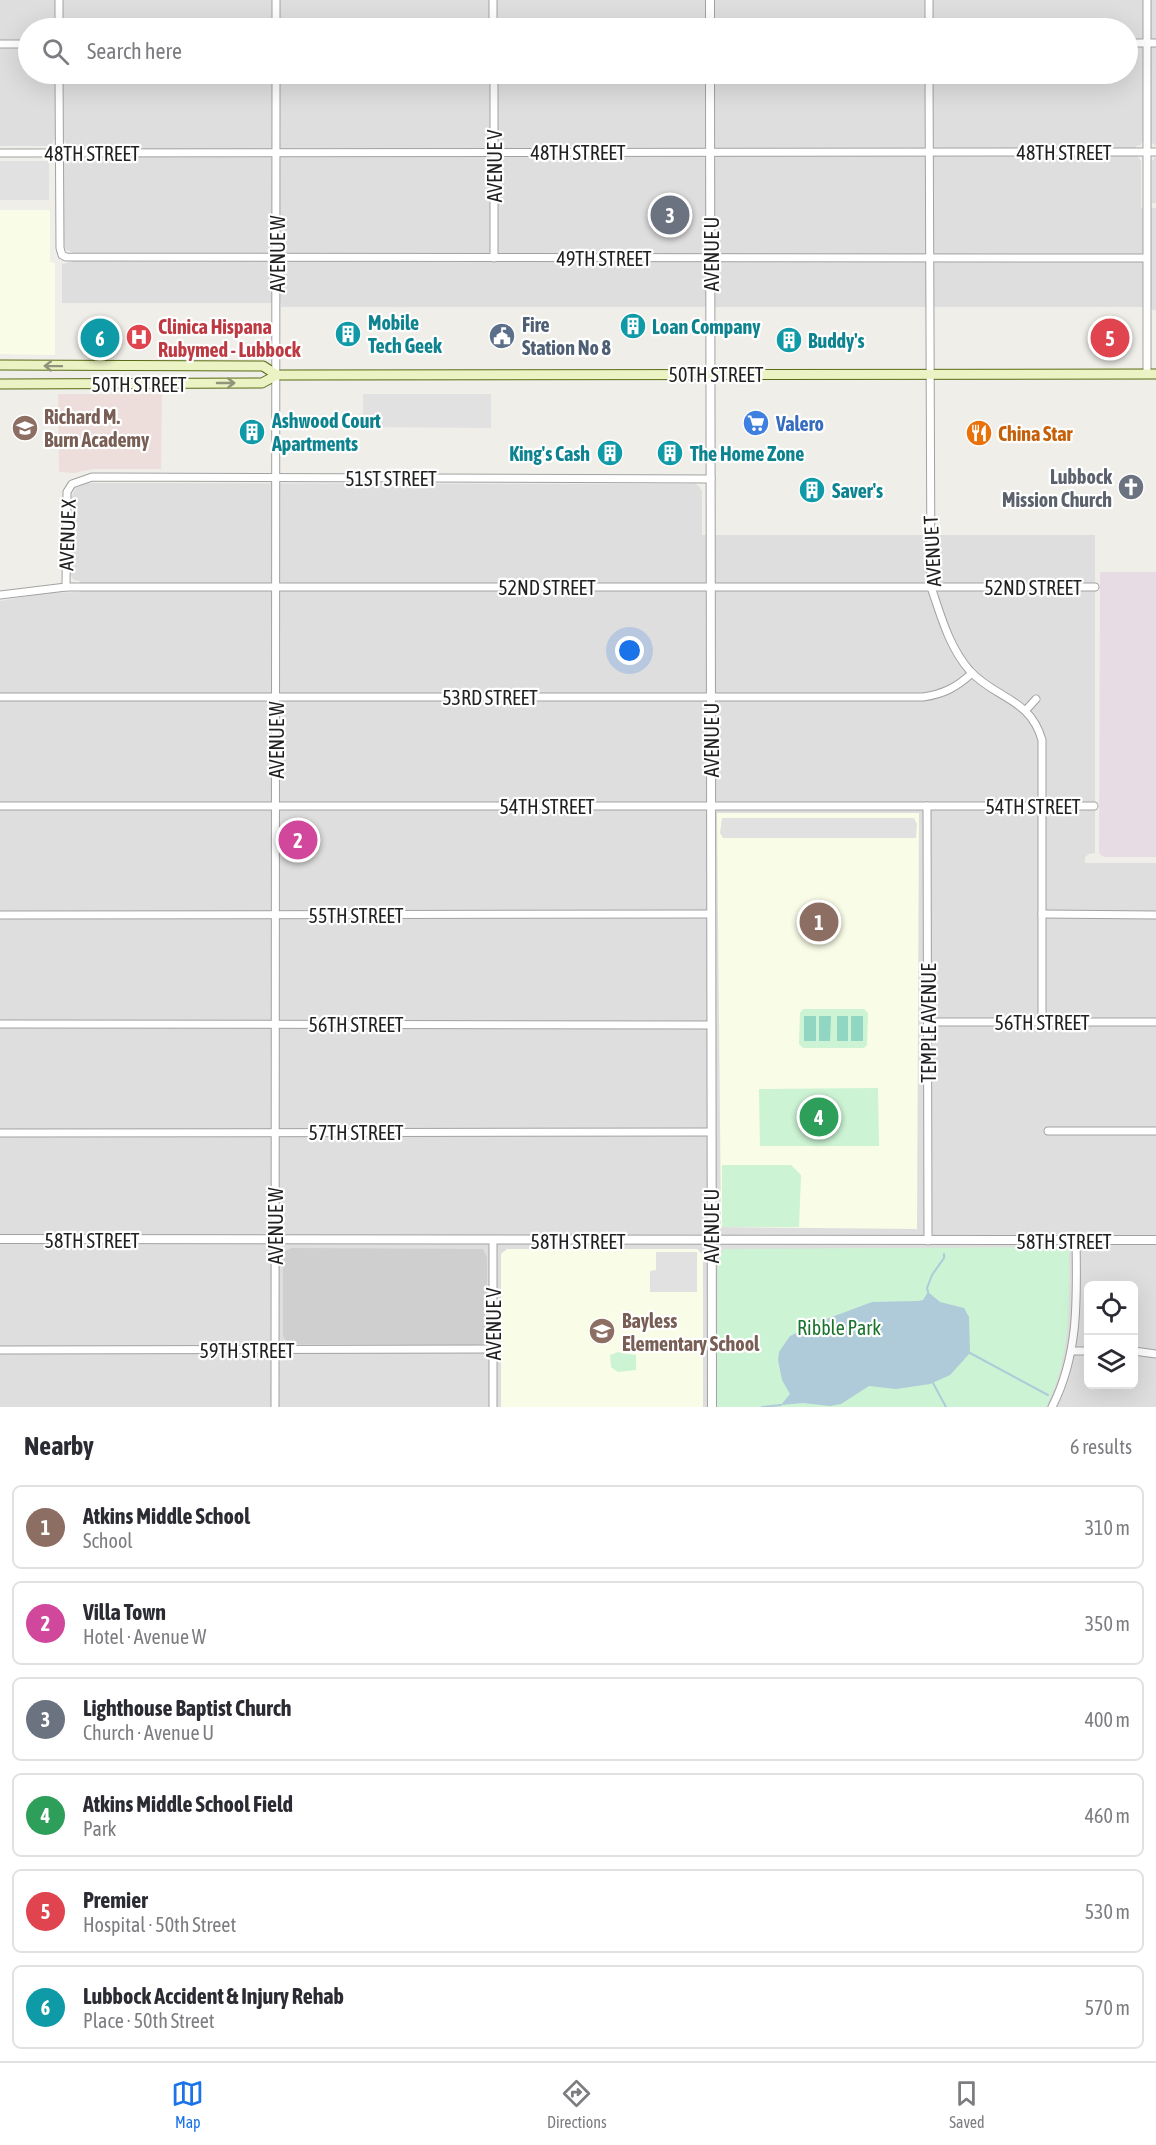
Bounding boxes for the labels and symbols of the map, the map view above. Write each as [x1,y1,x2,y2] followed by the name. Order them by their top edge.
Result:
[483,130,506,202] street label: AVENUE V
[531,141,626,164] street label: 48TH STREET
[1017,141,1112,164] street label: 48TH STREET
[45,142,140,165] street label: 48TH STREET
[650,192,690,238] pin: 3
[266,215,289,293] street label: AVENUE W
[700,217,723,291] street label: AVENUE U
[557,247,652,270] street label: 49TH STREET
[368,311,442,357] place label: Mobile Tech Geek
[618,311,648,341] building icon: Loan Company
[522,313,612,359] place label: Fire Station No 8
[158,315,301,361] place label: Clinica Hispana Rubymed - Lubbock
[652,315,761,338] place label: Loan Company
[80,316,120,360] pin: 6
[1090,316,1130,360] pin: 5
[333,319,363,349] building icon: Mobile Tech Geek
[487,321,517,351] public building icon: Fire Station No 8
[124,322,154,352] hospital icon: Clinica Hispana Rubymed - Lubbock
[774,325,804,355] building icon: Buddy's
[808,329,865,352] place label: Buddy's
[43,360,63,371] one-way arrow
[669,363,764,386] street label: 50TH STREET
[92,373,187,396] street label: 50TH STREET
[216,377,236,389] one-way arrow
[44,405,150,451] place label: Richard M. Burn Academy
[741,408,771,438] supermarket icon: Valero
[271,409,381,455] place label: Ashwood Court Apartments
[775,412,824,435] place label: Valero
[10,413,40,443] school or university icon: Richard M. Burn Academy
[237,417,267,447] building icon: Ashwood Court Apartments
[964,418,994,448] restaurant icon: China Star
[998,422,1073,445] place label: China Star
[595,438,625,468] building icon: King's Cash
[655,438,685,468] building icon: The Home Zone
[509,442,590,465] place label: King's Cash
[690,442,804,465] place label: The Home Zone
[1002,465,1112,511] place label: Lubbock Mission Church
[345,467,437,490] street label: 51ST STREET
[1116,472,1146,502] church icon: Lubbock Mission Church
[797,475,827,505] building icon: Saver's
[832,479,883,502] place label: Saver's
[54,499,80,571] street label: AVENUE X
[919,515,945,587] street label: AVENUE T
[498,576,596,599] street label: 52ND STREET
[984,576,1082,599] street label: 52ND STREET
[615,636,644,665] your location
[442,686,538,709] street label: 53RD STREET
[265,701,288,779] street label: AVENUE W
[700,703,723,777] street label: AVENUE U
[500,795,595,818] street label: 54TH STREET
[986,795,1081,818] street label: 54TH STREET
[278,818,318,862] pin: 2
[800,900,838,944] pin: 1
[309,904,404,927] street label: 55TH STREET
[917,963,940,1083] street label: TEMPLE AVENUE
[995,1011,1090,1034] street label: 56TH STREET
[309,1013,404,1036] street label: 56TH STREET
[800,1094,838,1140] pin: 4
[309,1121,404,1144] street label: 57TH STREET
[264,1187,287,1265] street label: AVENUE W
[700,1189,723,1263] street label: AVENUE U
[45,1229,140,1252] street label: 58TH STREET
[531,1230,626,1253] street label: 58TH STREET
[1017,1230,1112,1253] street label: 58TH STREET
[482,1288,505,1360] street label: AVENUE V
[622,1309,760,1355] place label: Bayless Elementary School
[587,1316,617,1346] school or university icon: Bayless Elementary School
[797,1316,881,1339] park label: Ribble Park
[200,1339,295,1362] street label: 59TH STREET

